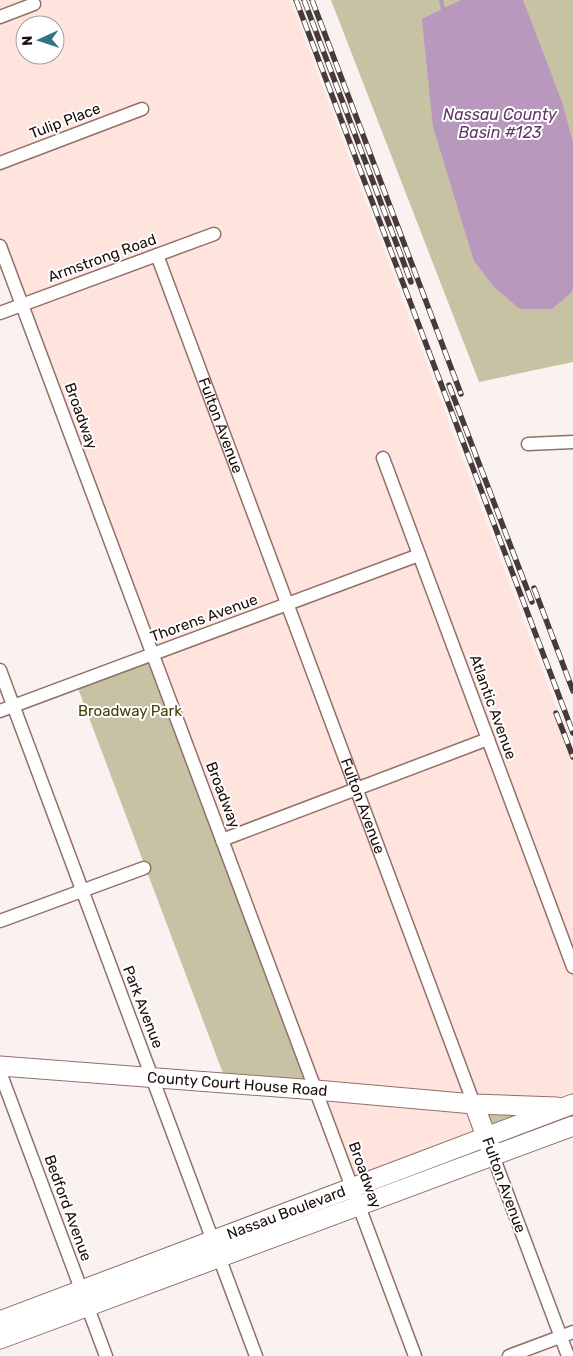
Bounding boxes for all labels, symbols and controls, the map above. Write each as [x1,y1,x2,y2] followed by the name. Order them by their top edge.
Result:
[15,15,65,65] north arrow
[19,35,36,46] text: N
[27,99,103,143] street label: Tulip Place
[443,105,558,142] water label: Nassau County Basin #123
[45,230,159,286] street label: Armstrong Road
[195,375,247,476] street label: Fulton Avenue
[61,380,101,452] street label: Broadway
[148,590,260,646] street label: Thorens Avenue
[466,652,520,762] street label: Atlantic Avenue
[78,702,182,720] park label: Broadway Park
[337,756,389,856] street label: Fulton Avenue
[202,759,244,831] street label: Broadway
[119,963,167,1051] street label: Park Avenue
[147,1068,328,1100] street label: County Court House Road
[478,1135,530,1235] street label: Fulton Avenue
[345,1139,385,1211] street label: Broadway
[40,1152,96,1264] street label: Bedford Avenue
[224,1182,348,1243] street label: Nassau Boulevard

